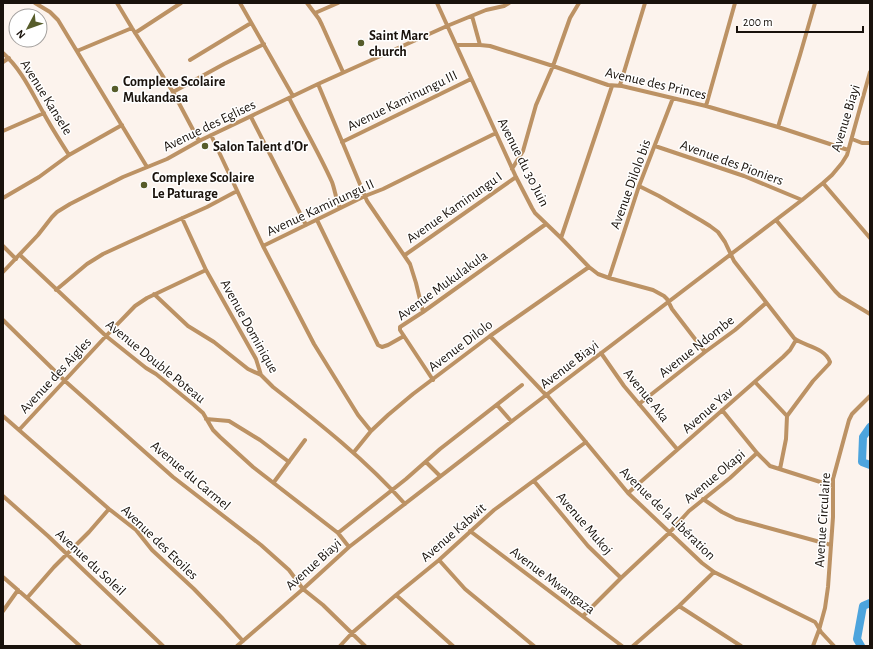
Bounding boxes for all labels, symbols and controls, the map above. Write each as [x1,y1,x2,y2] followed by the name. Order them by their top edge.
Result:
[8,8,48,48] north arrow
[737,8,863,34] scale bar
[743,16,773,28] text: 200 m
[14,28,27,41] text: N
[369,29,429,59] place label: Saint Marc church
[356,38,366,48] marker: Saint Marc church
[17,57,75,138] street label: Avenue Kansele
[604,66,708,102] street label: Avenue des Princes
[345,68,460,134] street label: Avenue Kaminungu III
[123,75,226,105] place label: Complexe Scolaire Mukandasa
[829,83,863,154] street label: Avenue Biayi
[110,84,120,94] marker: Complexe Scolaire Mukandasa
[161,97,258,154] street label: Avenue des Eglises
[495,116,551,209] street label: Avenue du 30 Juin
[608,138,654,231] street label: Avenue Dilolo bis
[678,138,785,188] street label: Avenue des Pioniers
[213,140,308,154] place label: Salon Talent d'Or
[200,141,210,151] marker: Salon Talent d'Or
[404,170,505,246] street label: Avenue Kaminungu I
[152,171,255,201] place label: Complexe Scolaire Le Paturage
[265,177,376,239] street label: Avenue Kaminungu II
[139,180,149,190] marker: Complexe Scolaire Le Paturage
[395,248,491,323] street label: Avenue Mukulakula
[218,277,281,376] street label: Avenue Dominique
[656,313,737,380] street label: Avenue Ndombe
[103,317,208,406] street label: Avenue Double Poteau
[426,317,495,374] street label: Avenue Dilolo
[17,335,94,416] street label: Avenue des Aigles
[538,338,602,391] street label: Avenue Biayi
[621,366,672,425] street label: Avenue Aka
[680,385,736,436] street label: Avenue Yav
[148,439,233,513] street label: Avenue du Carmel
[681,447,748,506] street label: Avenue Okapi
[617,465,718,563] street label: Avenue de la Libération
[813,472,833,568] street label: Avenue Circulaire
[553,490,615,558] street label: Avenue Mukoj
[418,500,489,565] street label: Avenue Kabwit
[118,503,200,583] street label: Avenue des Etoiles
[53,527,128,598] street label: Avenue du Soleil
[283,536,344,593] street label: Avenue Biayi
[507,545,598,617] street label: Avenue Mwangaza

